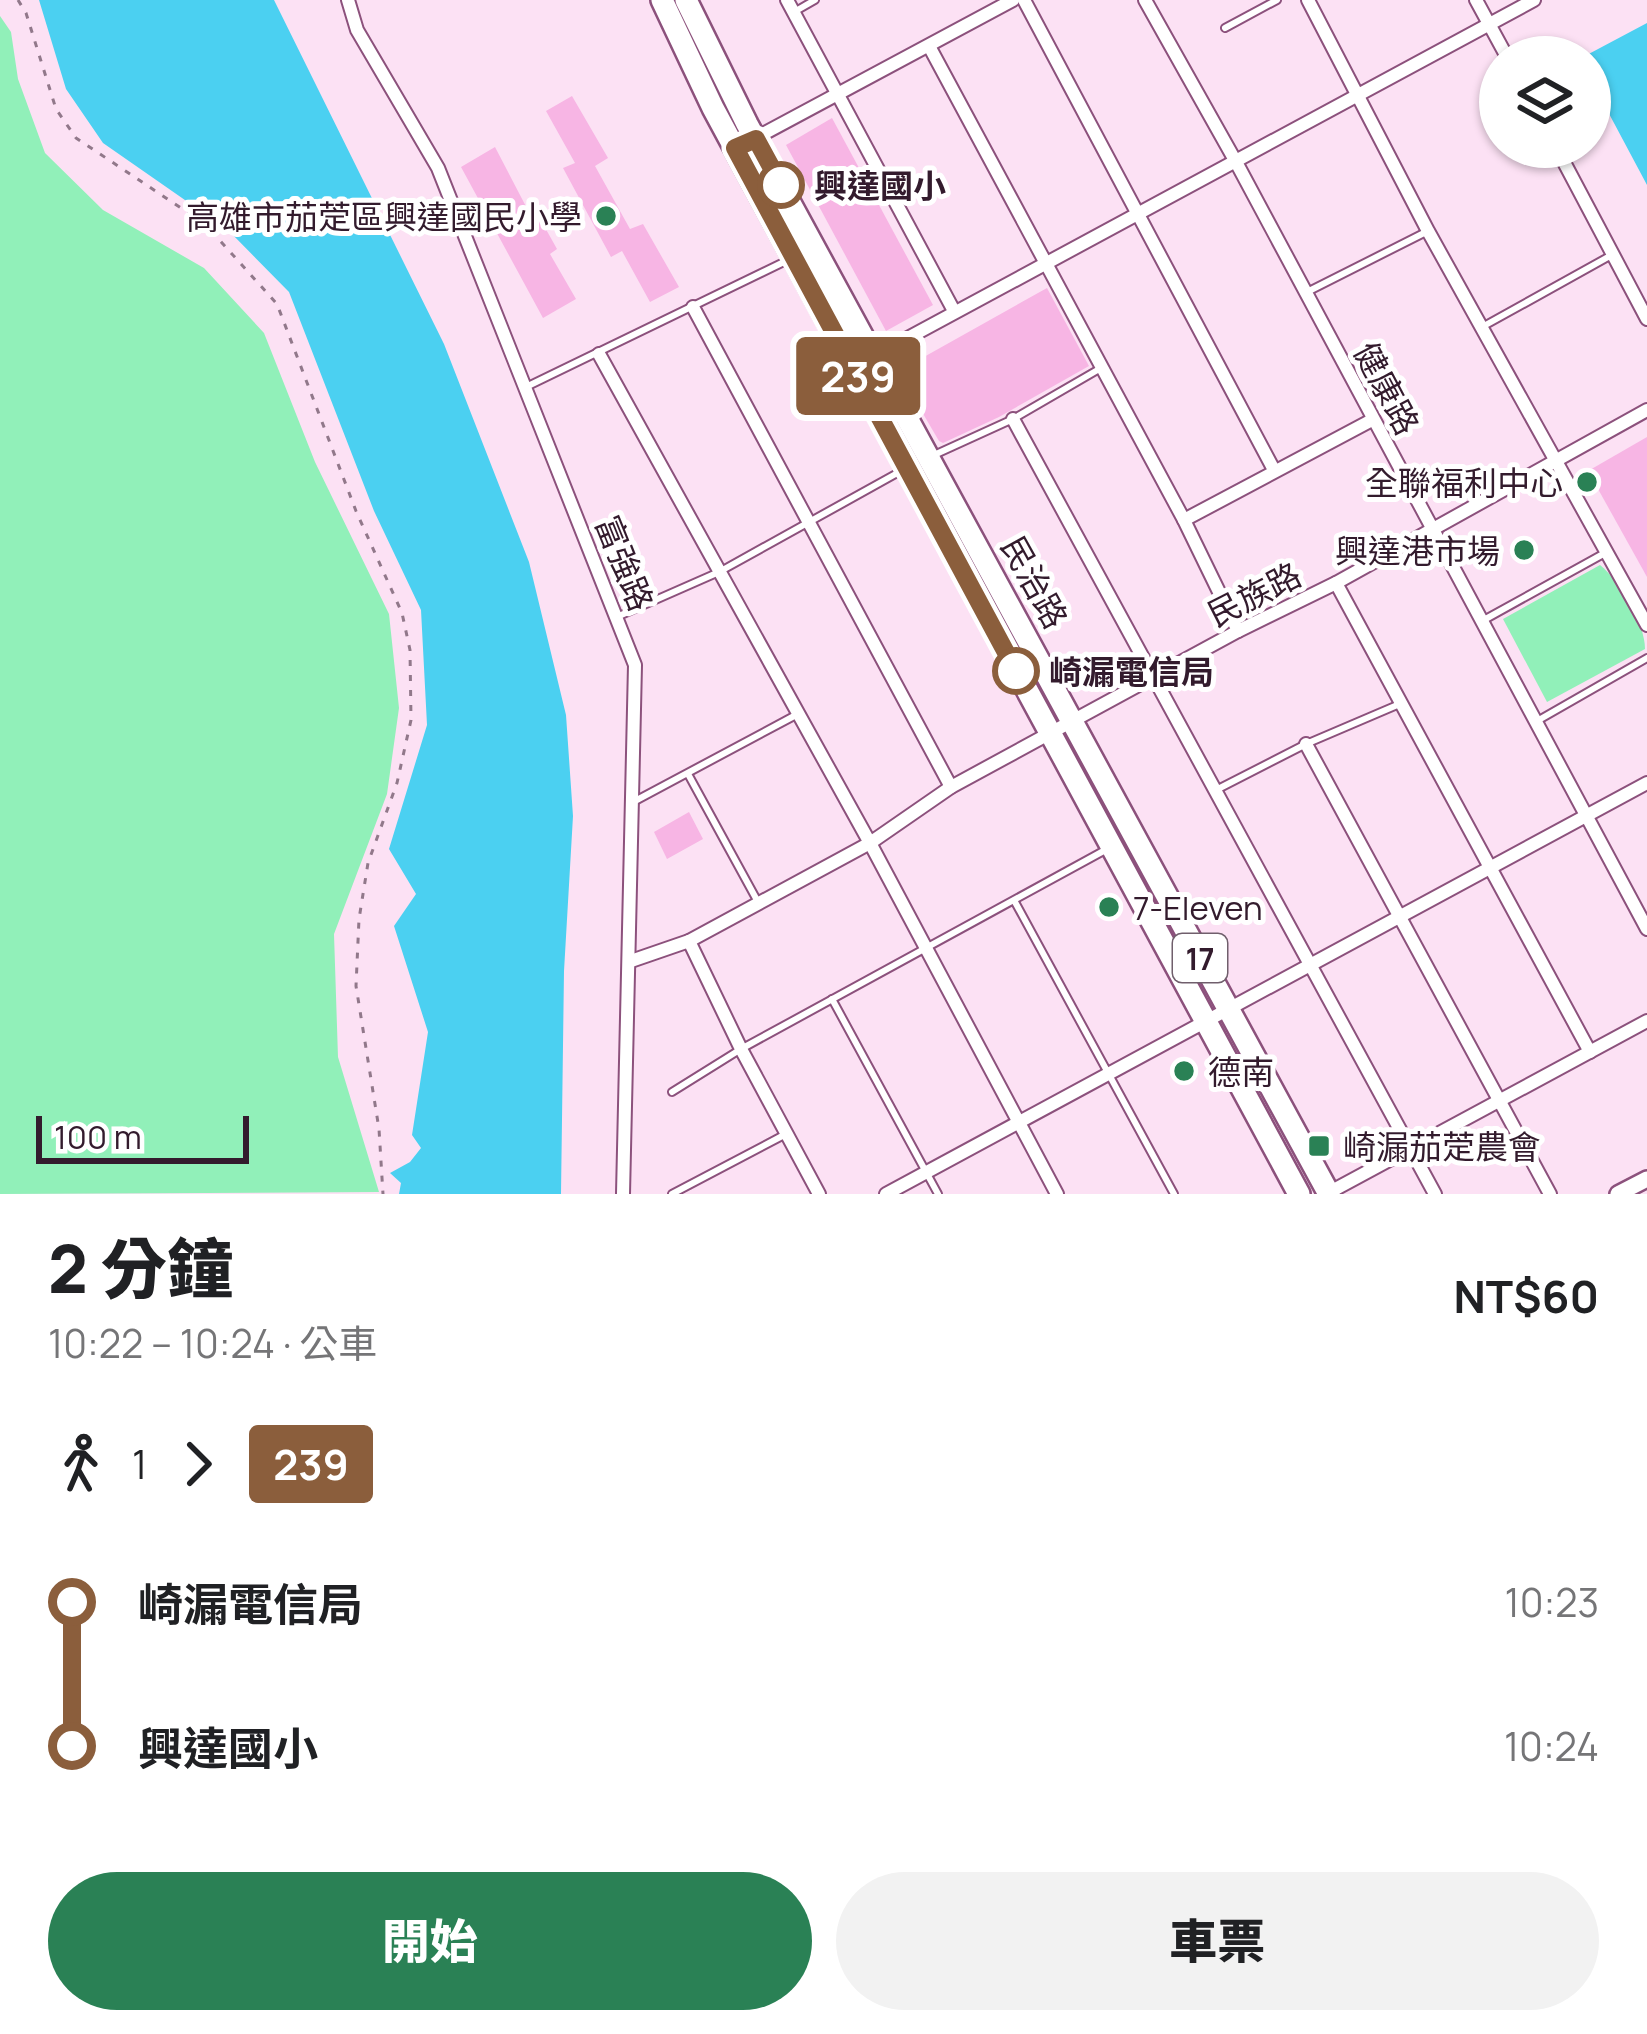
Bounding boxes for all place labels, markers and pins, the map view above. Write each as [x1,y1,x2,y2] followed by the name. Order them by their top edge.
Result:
[759,163,803,207] marker: 興達國小
[814,163,946,208] place label: 興達國小
[186,194,582,239] place label: 高雄市茄萣區興達國民小學
[593,203,619,229] marker: 高雄市茄萣區興達國民小學
[1365,460,1563,505] place label: 全聯福利中心
[1574,469,1600,495] marker: 全聯福利中心
[1335,528,1500,573] place label: 興達港市場
[1511,537,1537,563] marker: 興達港市場
[994,649,1038,693] marker: 崎漏電信局
[1049,649,1214,694] place label: 崎漏電信局
[1133,885,1263,930] place label: 7-Eleven
[1096,894,1122,920] marker: 7-Eleven
[1208,1049,1274,1094] place label: 德南
[1171,1058,1197,1084] marker: 德南
[1343,1124,1541,1169] place label: 崎漏茄萣農會
[1306,1133,1332,1159] marker: 崎漏茄萣農會

